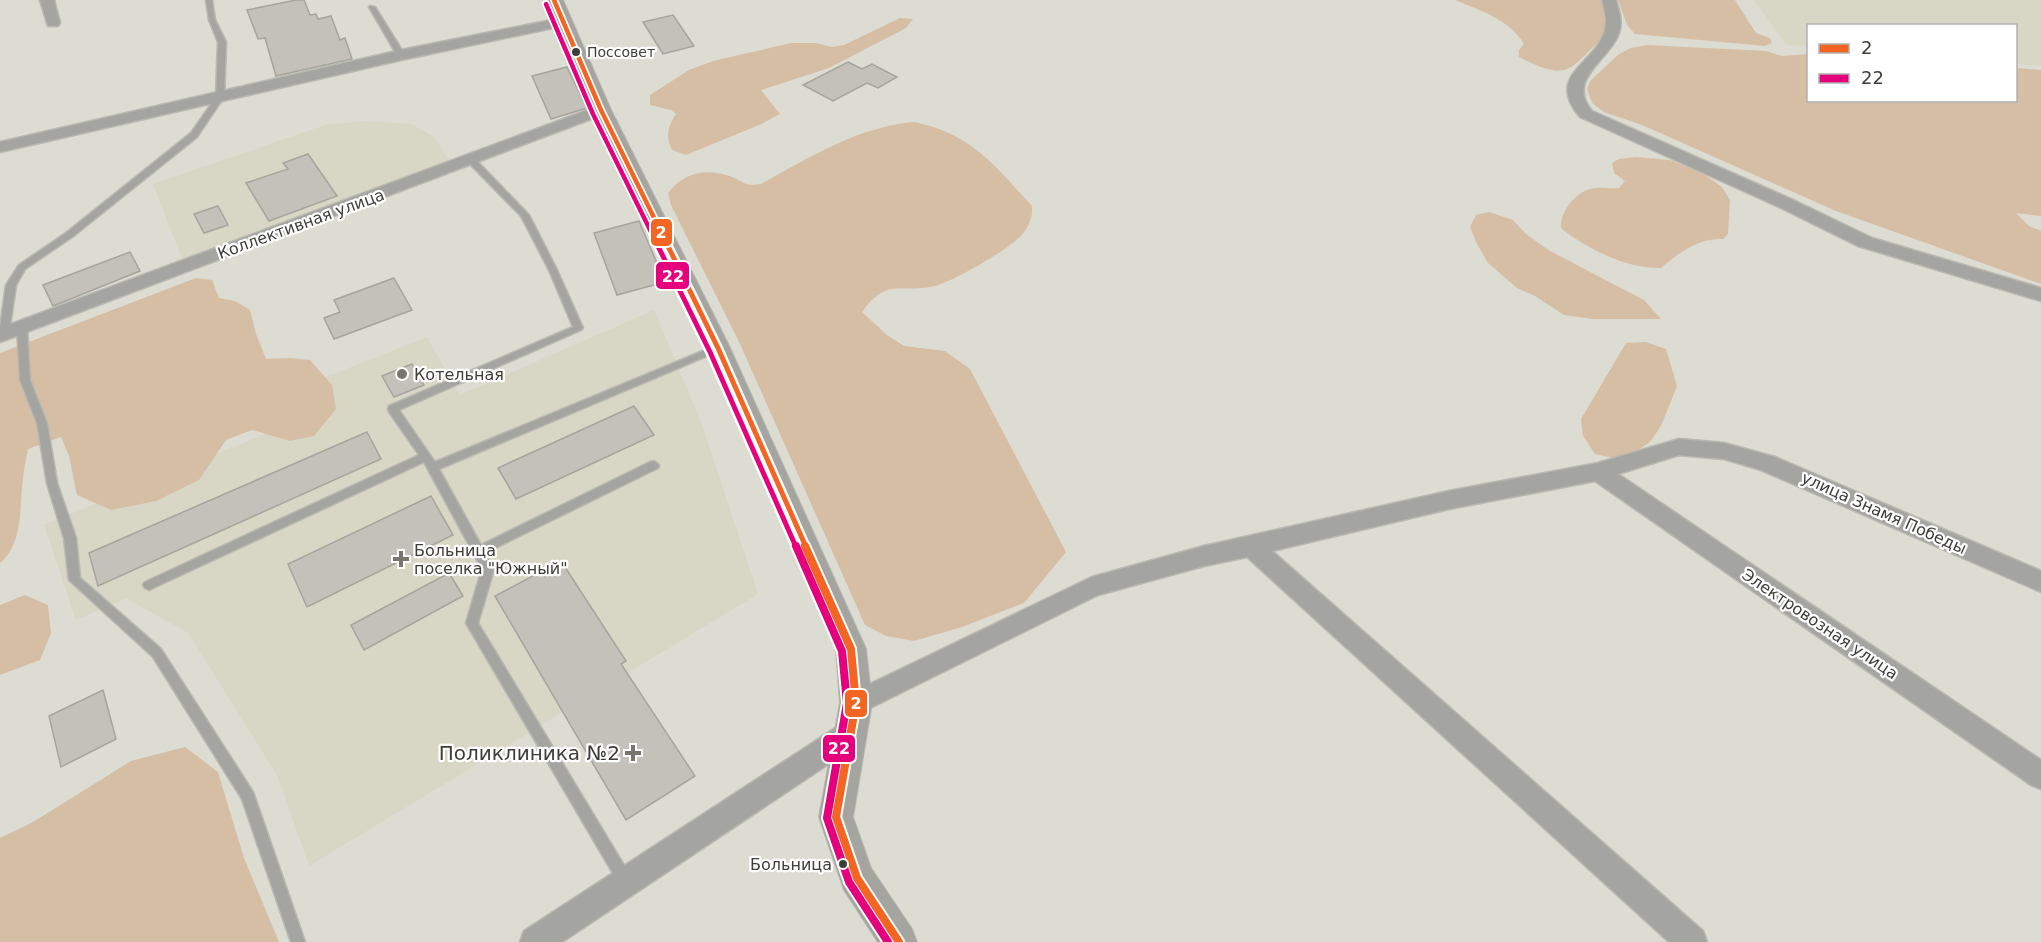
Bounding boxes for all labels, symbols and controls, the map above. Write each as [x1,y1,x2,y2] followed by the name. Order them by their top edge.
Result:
[1807,24,2017,102] legend
[1861,37,1872,58] text: 2
[587,44,655,60] place label: Поссовет
[570,46,582,58] marker: Поссовет
[1861,67,1884,88] text: 22
[215,185,387,263] street label: Коллективная улица
[650,218,673,247] line badge: 2
[655,223,667,242] text: 2
[655,261,690,290] line badge: 22
[662,267,684,286] text: 22
[414,365,504,384] place label: Котельная
[395,367,409,381] marker: Котельная
[1799,468,1969,558] street label: улица Знамя Победы
[414,541,568,578] place label: Больница поселка "Южный"
[392,550,410,568] marker: Больница поселка "Южный"
[1739,565,1901,683] street label: Электровозная улица
[844,689,868,718] line badge: 2
[850,694,862,713] text: 2
[822,734,856,763] line badge: 22
[828,739,850,758] text: 22
[439,741,620,765] place label: Поликлиника №2
[624,744,642,762] marker: Поликлиника №2
[750,855,832,874] place label: Больница
[837,858,849,870] marker: Больница

